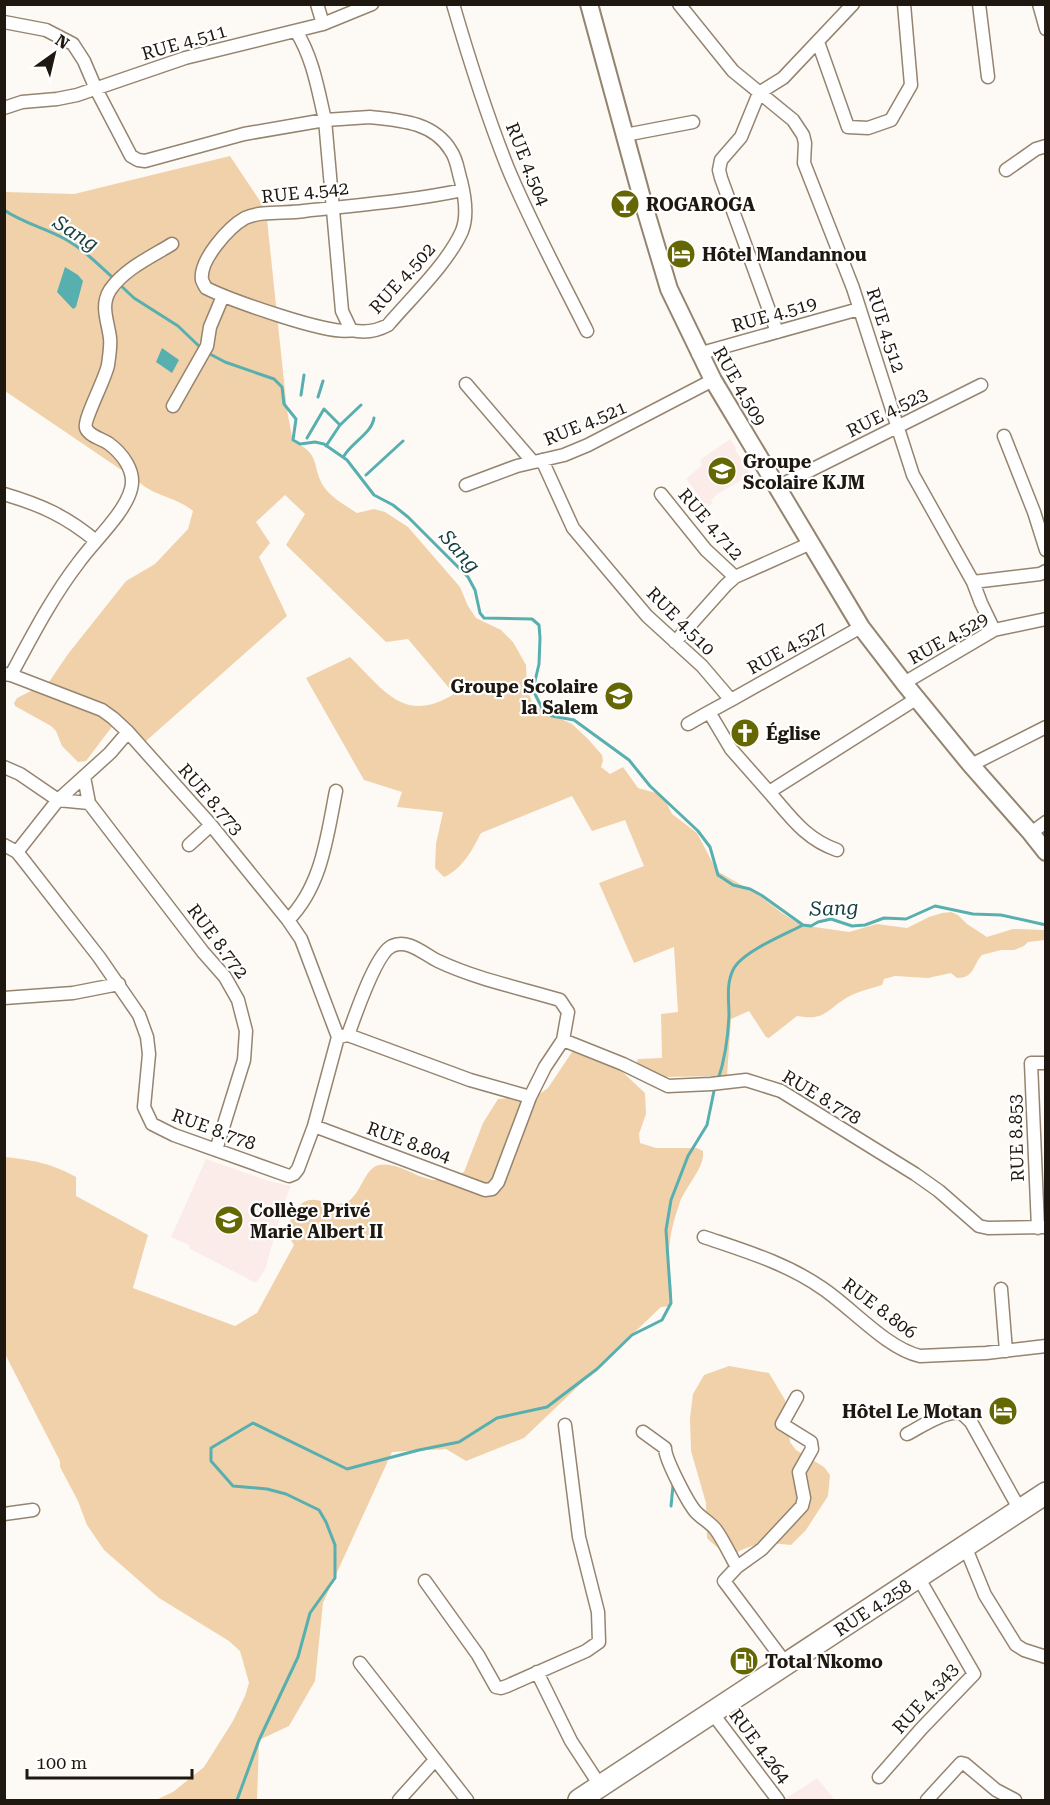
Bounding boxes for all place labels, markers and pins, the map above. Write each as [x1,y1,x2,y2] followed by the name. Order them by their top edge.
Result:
[609,188,641,220] bar icon: ROGAROGA
[646,194,755,215] place label: ROGAROGA
[665,238,697,270] hotel icon: Hôtel Mandannou
[702,244,867,265] place label: Hôtel Mandannou
[743,451,865,493] place label: Groupe Scolaire KJM
[706,455,738,487] school or university icon: Groupe Scolaire KJM
[450,676,599,718] place label: Groupe Scolaire la Salem
[603,680,635,712] school or university icon: Groupe Scolaire la Salem
[729,717,761,749] church icon: Église
[766,722,821,744] place label: Église
[250,1200,383,1242] place label: Collège Privé Marie Albert II
[213,1204,245,1236] school or university icon: Collège Privé Marie Albert II
[987,1395,1019,1427] hotel icon: Hôtel Le Motan
[842,1401,982,1422] place label: Hôtel Le Motan
[728,1645,760,1677] fuel station icon: Total Nkomo
[765,1651,883,1672] place label: Total Nkomo

